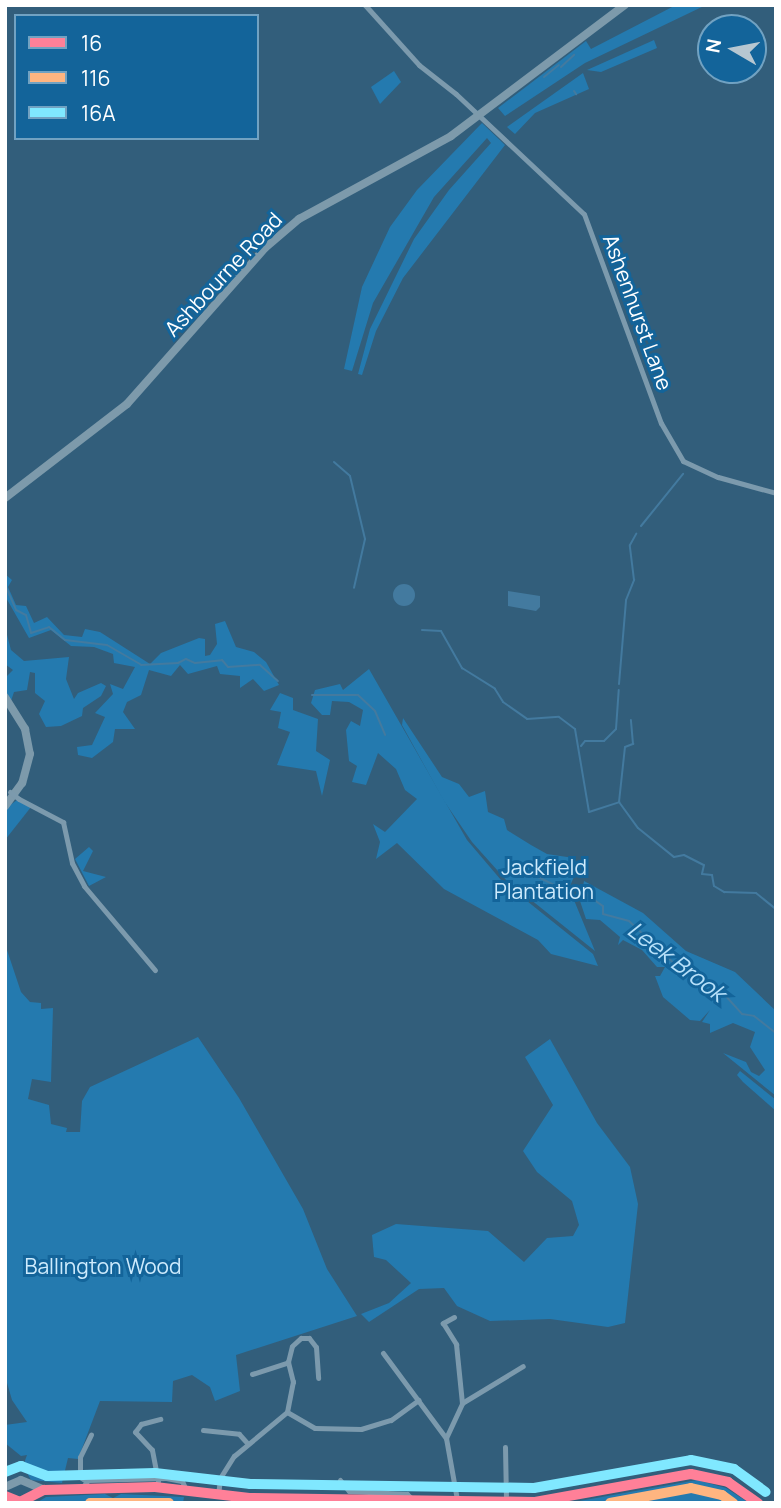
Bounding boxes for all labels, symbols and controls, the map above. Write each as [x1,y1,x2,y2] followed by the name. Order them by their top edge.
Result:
[14,14,259,140] legend
[697,14,767,84] north arrow
[81,29,102,57] text: 16
[699,37,727,55] text: N
[81,64,110,92] text: 116
[81,99,116,127] text: 16A
[159,207,287,341] street label: Ashbourne Road
[598,231,678,393] street label: Ashenhurst Lane
[494,854,594,904] park label: Jackfield Plantation
[623,915,731,1007] water label: Leek Brook
[25,1253,181,1279] park label: Ballington Wood

